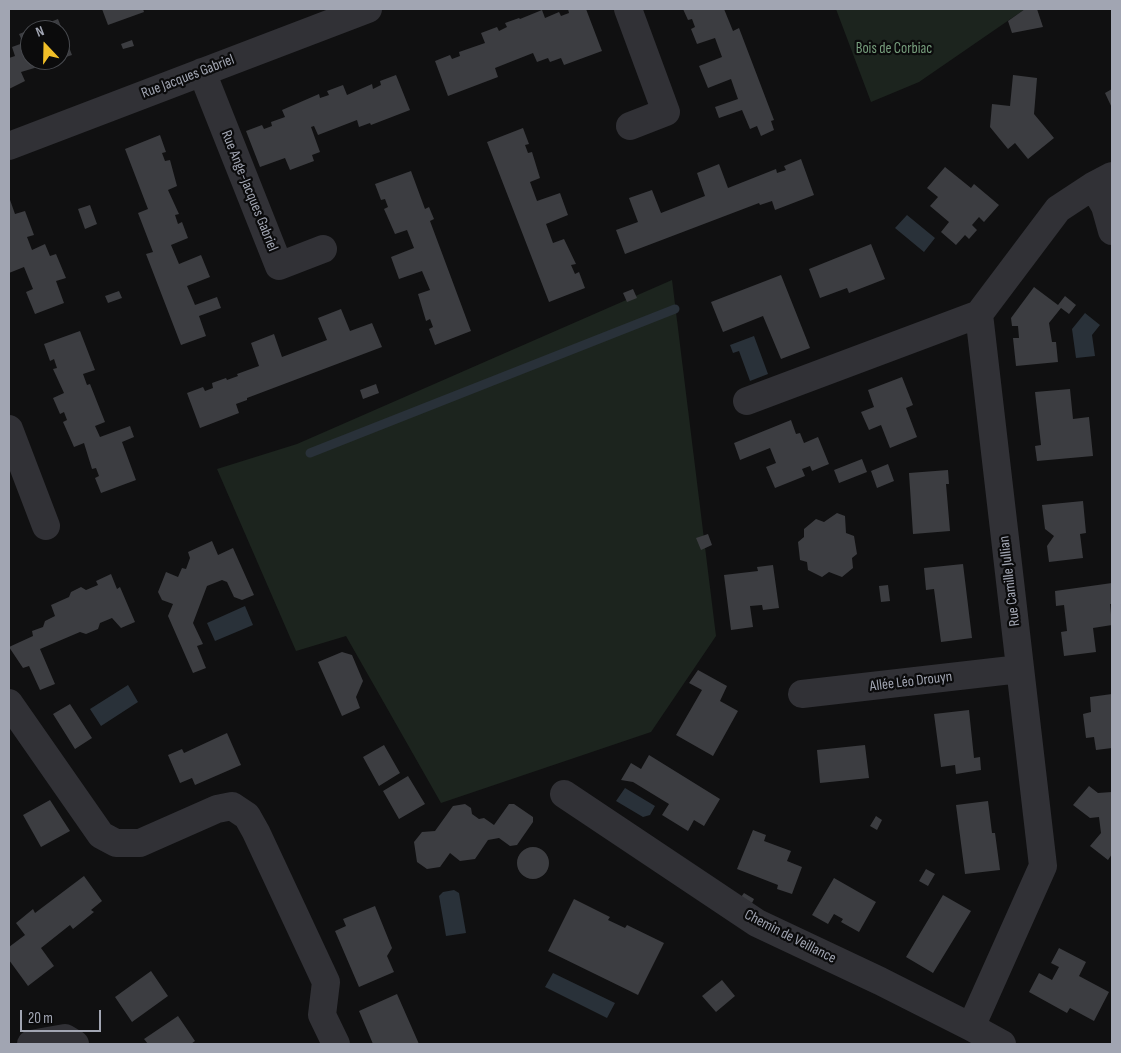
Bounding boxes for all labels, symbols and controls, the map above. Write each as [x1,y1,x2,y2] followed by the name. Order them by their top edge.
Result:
[20,20,70,70] north arrow
[33,22,46,41] text: N
[856,40,932,58] park label: Bois de Corbiac
[139,51,237,103] street label: Rue Jacques Gabriel
[217,128,281,254] street label: Rue Ange-Jacques Gabriel
[996,535,1024,627] street label: Rue Camille Jullian
[869,668,953,696] street label: Allée Léo Drouyn
[741,906,839,968] street label: Chemin de Veillance
[22,1000,104,1032] scale bar
[28,1009,53,1028] text: 20 m

